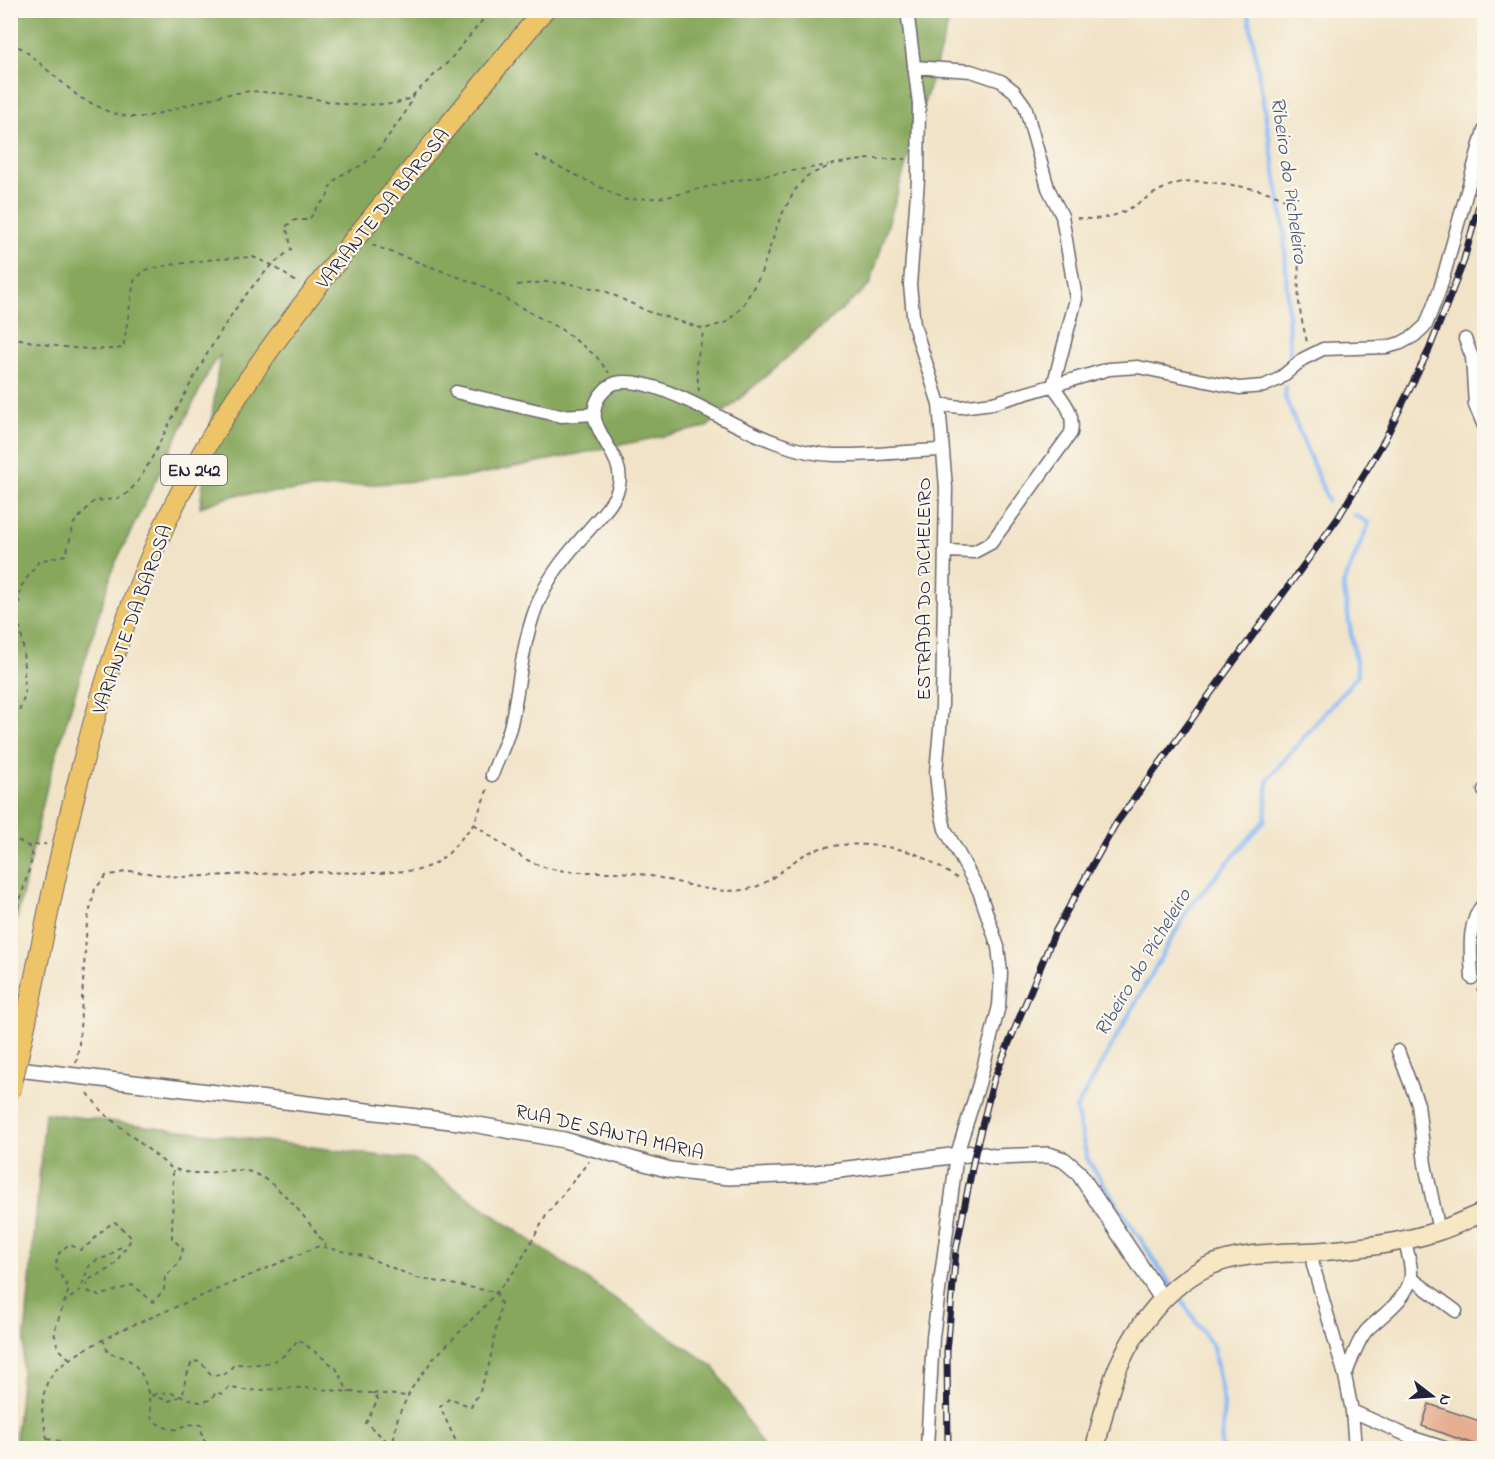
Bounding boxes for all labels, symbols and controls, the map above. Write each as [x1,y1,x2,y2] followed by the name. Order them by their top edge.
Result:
[1261,95,1315,267] water label: Ribeiro do Picheleiro
[309,123,458,297] street label: VARIANTE DA BAROSA
[161,455,227,485] road number: EN 242
[911,477,940,701] street label: ESTRADA DO PICHELEIRO
[85,521,181,719] street label: VARIANTE DA BAROSA
[1088,882,1200,1043] water label: Ribeiro do Picheleiro
[512,1098,707,1169] street label: RUA DE SANTA MARIA
[1402,1366,1462,1426] north arrow
[1431,1391,1457,1409] text: N

